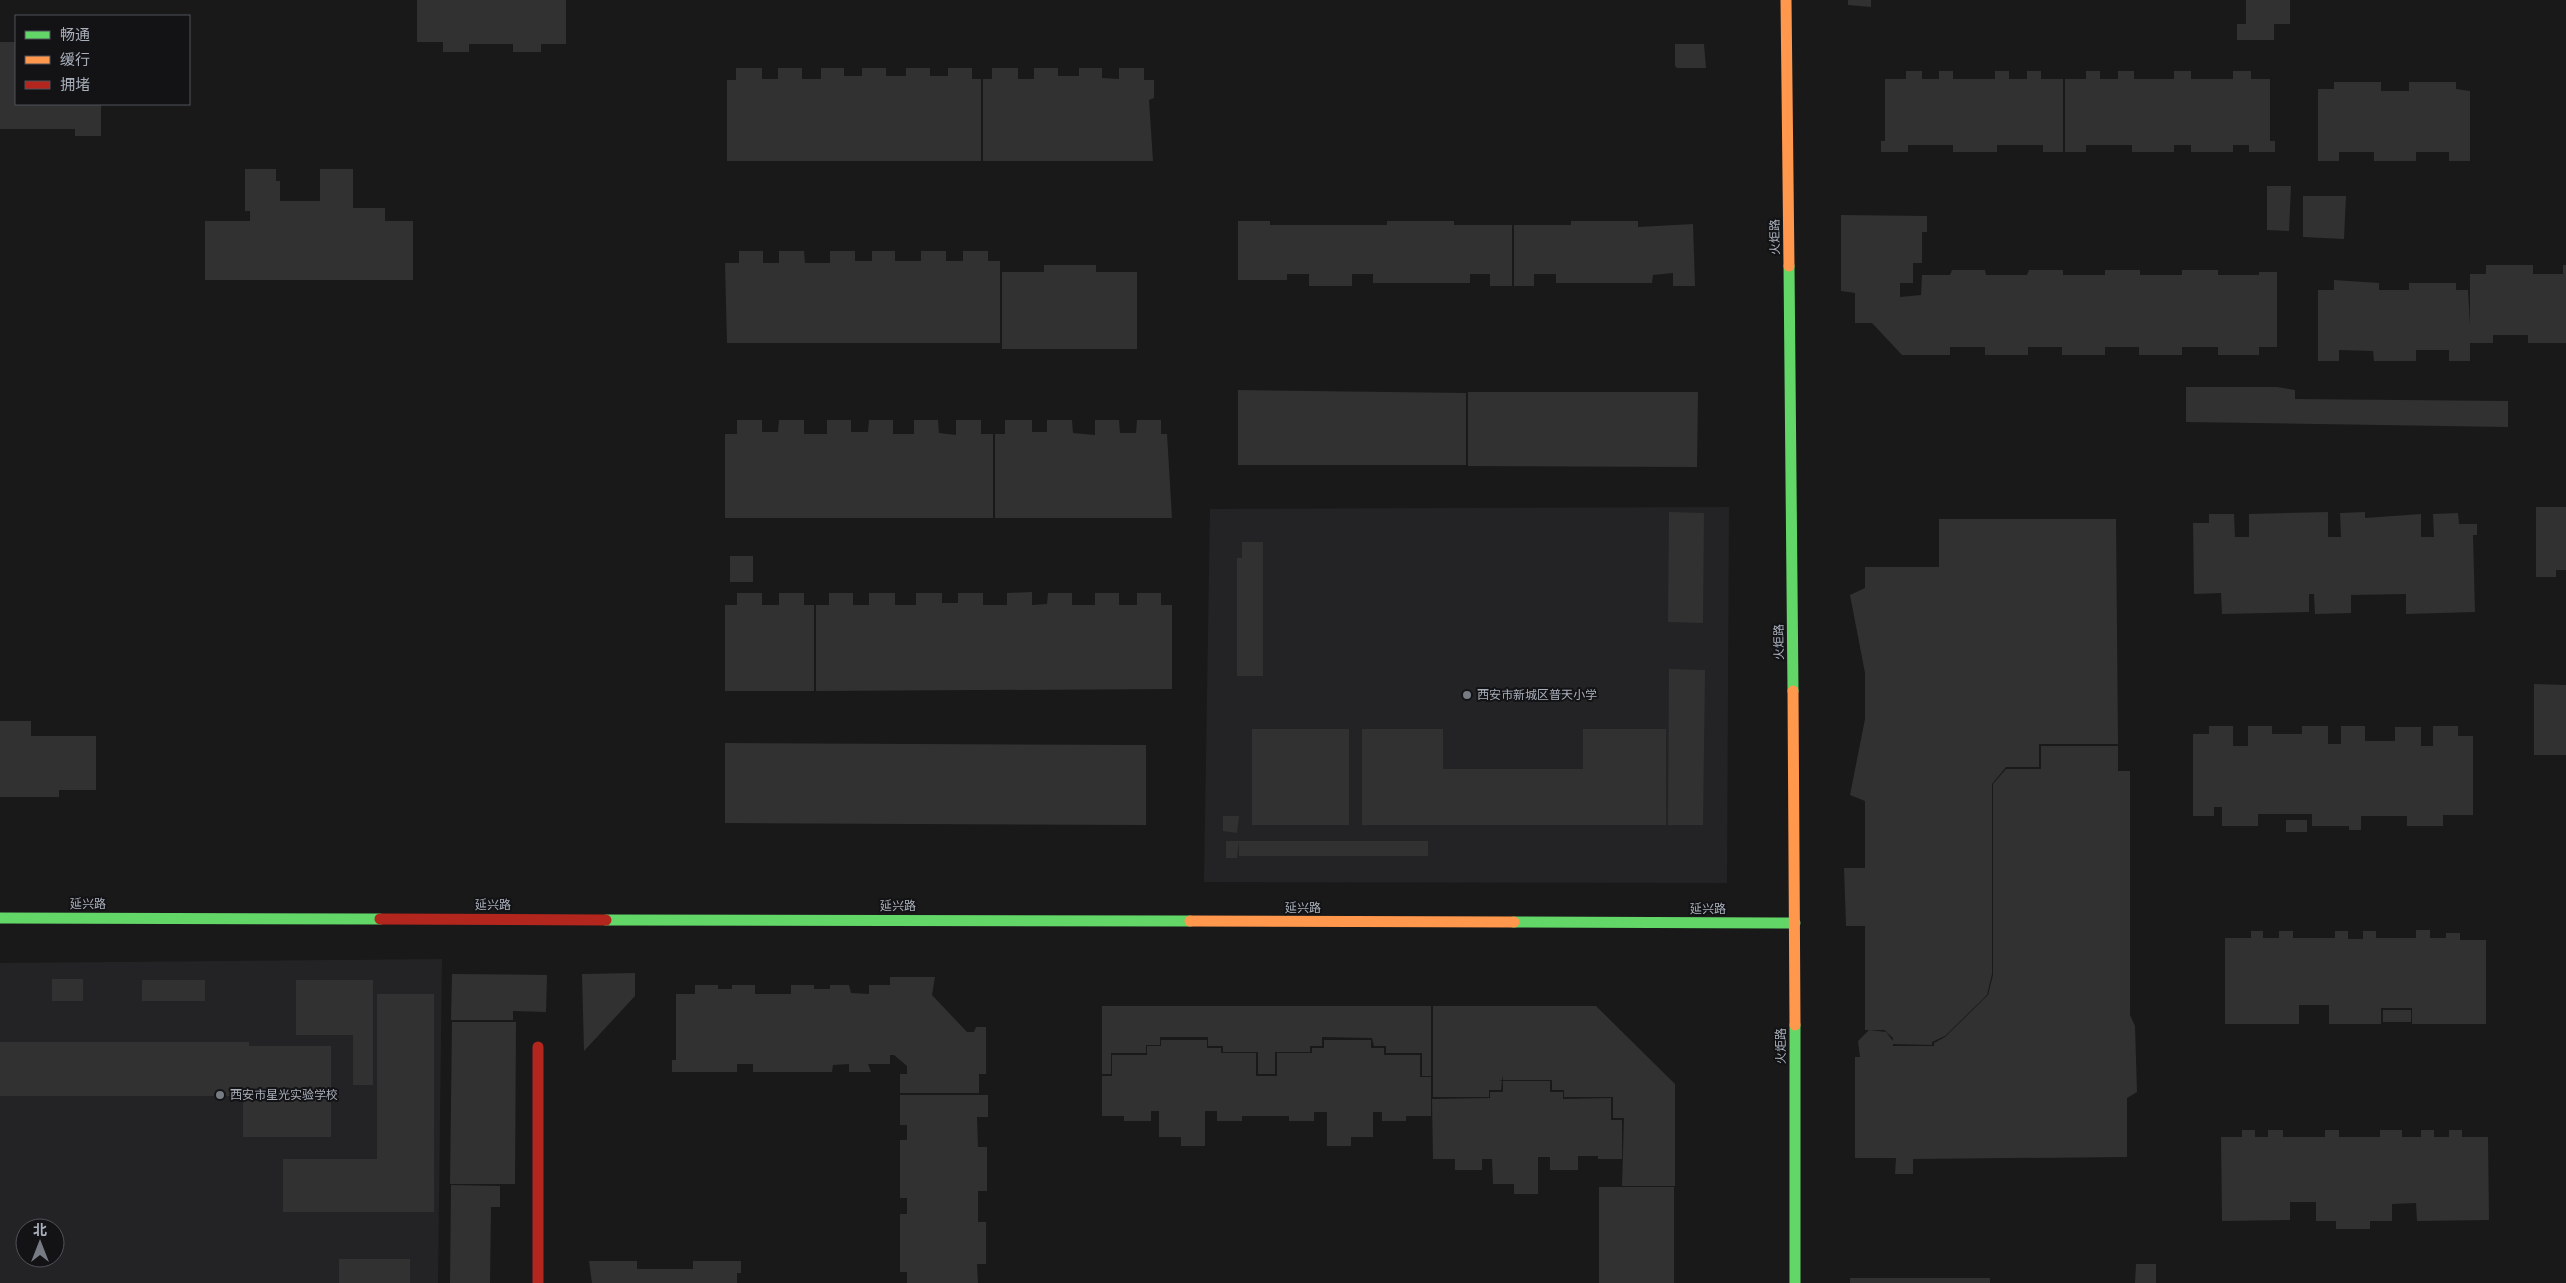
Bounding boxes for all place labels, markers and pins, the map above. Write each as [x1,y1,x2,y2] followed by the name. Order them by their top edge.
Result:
[1477,688,1597,702] place label: 西安市新城区普天小学
[1461,689,1473,701] marker: 西安市新城区普天小学
[230,1088,338,1102] place label: 西安市星光实验学校
[214,1089,226,1101] marker: 西安市星光实验学校

